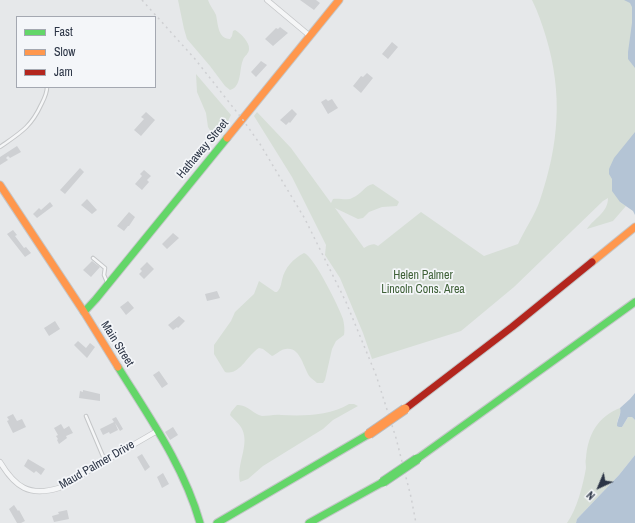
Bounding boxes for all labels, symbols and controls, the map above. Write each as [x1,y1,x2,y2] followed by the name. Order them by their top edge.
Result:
[16,16,156,88] legend
[54,24,73,40] text: Fast
[54,44,75,60] text: Slow
[54,64,73,80] text: Jam
[174,117,232,181] street label: Hathaway Street
[381,269,465,297] park label: Helen Palmer Lincoln Cons. Area
[97,319,137,369] street label: Main Street
[57,438,137,492] street label: Maud Palmer Drive
[579,467,619,507] north arrow
[583,488,598,503] text: N

